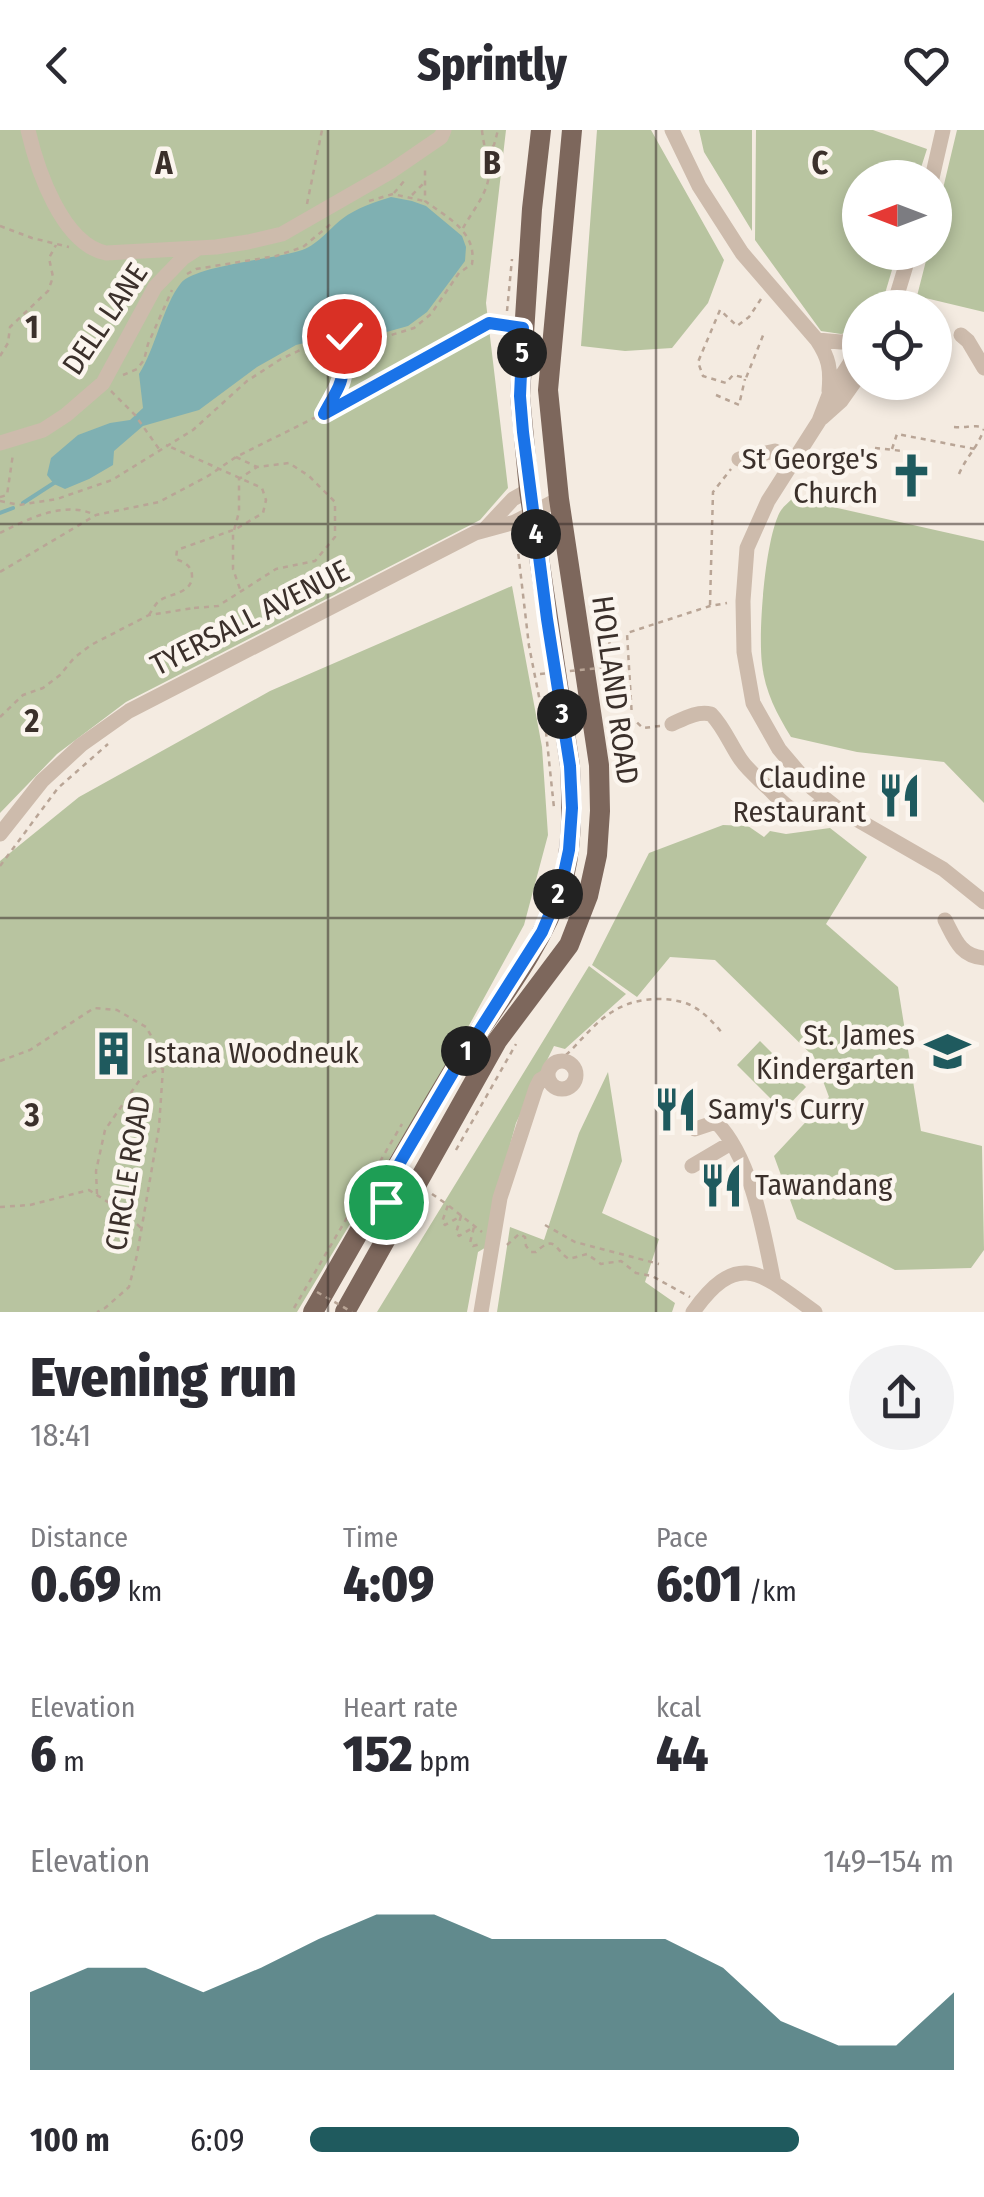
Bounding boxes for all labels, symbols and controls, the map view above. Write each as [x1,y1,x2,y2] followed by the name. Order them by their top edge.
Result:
[30,38,85,93] icon: back
[417,38,567,92] text: Sprintly
[899,38,954,93] icon: heart
[154,144,173,182] text: A
[483,144,501,182] text: B
[812,144,829,182] text: C
[842,160,952,270] north arrow
[842,160,952,400] map controls
[55,257,155,381] street label: DELL LANE
[842,290,952,400] button: locate
[302,294,387,379] pin
[25,308,39,346] text: 1
[317,309,372,364] icon: check
[497,328,547,378] pin: 5
[515,336,529,369] text: 5
[742,441,878,511] place label: St George's Church
[887,452,935,500] church icon: St George's Church
[511,509,561,559] pin: 4
[529,517,543,550] text: 4
[145,553,355,683] street label: TYERSALL AVENUE
[584,593,646,787] street label: HOLLAND ROAD
[537,689,587,739] pin: 3
[555,697,569,730] text: 3
[24,702,40,740] text: 2
[733,760,866,830] place label: Claudine Restaurant
[875,771,923,819] restaurant icon: Claudine Restaurant
[533,869,583,919] pin: 2
[552,877,564,910] text: 2
[756,1017,915,1087] place label: St. James Kindergarten
[441,1026,491,1076] pin: 1
[924,1028,972,1076] school or university icon: St. James Kindergarten
[89,1029,137,1077] building icon: Istana Woodneuk
[460,1034,472,1067] text: 1
[146,1035,359,1071] place label: Istana Woodneuk
[651,1085,699,1133] restaurant icon: Samy's Curry
[708,1091,865,1127] place label: Samy's Curry
[98,1093,158,1253] street label: CIRCLE ROAD
[23,1096,40,1134] text: 3
[344,1160,429,1245] pin
[698,1161,746,1209] restaurant icon: Tawandang
[755,1167,893,1203] place label: Tawandang
[359,1175,414,1230] icon: arrive
[30,1345,297,1411] text: Evening run
[849,1345,954,1450] button: share
[30,1416,91,1454] text: 18:41
[30,1521,128,1554] text: Distance
[343,1521,398,1554] text: Time
[656,1521,708,1554] text: Pace
[30,1554,121,1614] text: 0.69
[343,1554,435,1614] text: 4:09
[656,1554,742,1614] text: 6:01
[121,1575,162,1608] text: km
[742,1575,797,1608] text: /km
[30,1691,135,1724] text: Elevation
[343,1691,458,1724] text: Heart rate
[656,1691,701,1724] text: kcal
[30,1724,57,1784] text: 6
[343,1724,413,1784] text: 152
[656,1724,708,1784] text: 44
[57,1745,85,1778] text: m
[413,1745,471,1778] text: bpm
[30,1842,150,1880] text: Elevation
[823,1842,954,1880] text: 149–154 m
[30,2121,110,2159] text: 100 m
[190,2121,245,2159] text: 6:09

